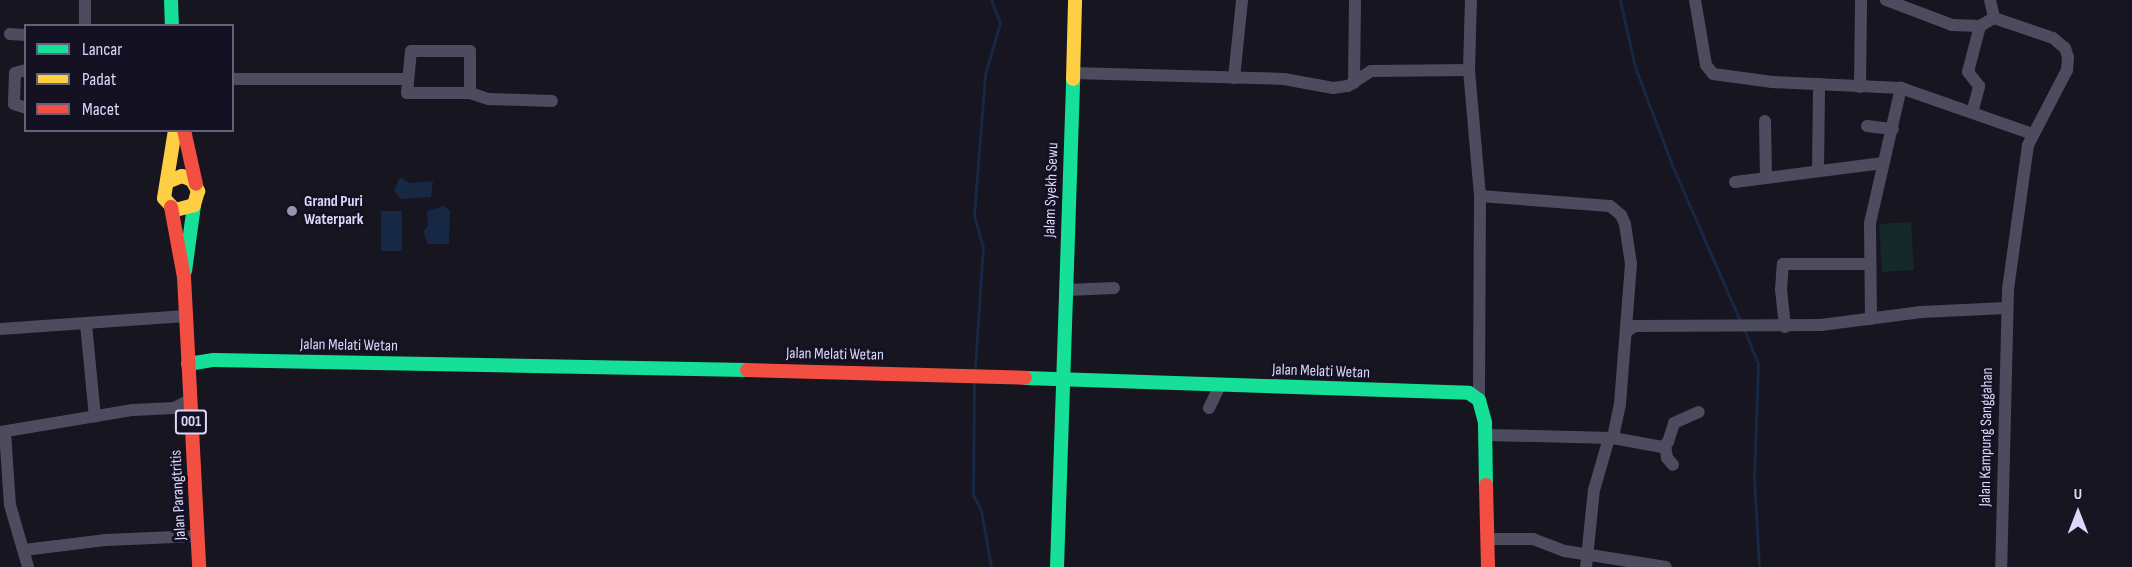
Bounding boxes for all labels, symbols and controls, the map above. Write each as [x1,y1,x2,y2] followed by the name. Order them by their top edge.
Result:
[24,24,234,132] legend
[82,39,122,60] text: Lancar
[82,69,116,90] text: Padat
[82,99,119,120] text: Macet
[1041,142,1063,238] street label: Jalam Syekh Sewu
[304,192,363,230] place label: Grand Puri Waterpark
[285,204,299,218] marker: Grand Puri Waterpark
[300,336,398,356] street label: Jalan Melati Wetan
[786,345,884,365] street label: Jalan Melati Wetan
[1272,361,1370,383] street label: Jalan Melati Wetan
[1976,367,1998,507] street label: Jalan Kampung Sanggahan
[174,410,207,434] road number: 001
[167,449,191,541] street label: Jalan Parangtritis
[2048,483,2108,543] north arrow
[2074,485,2082,504] text: U

